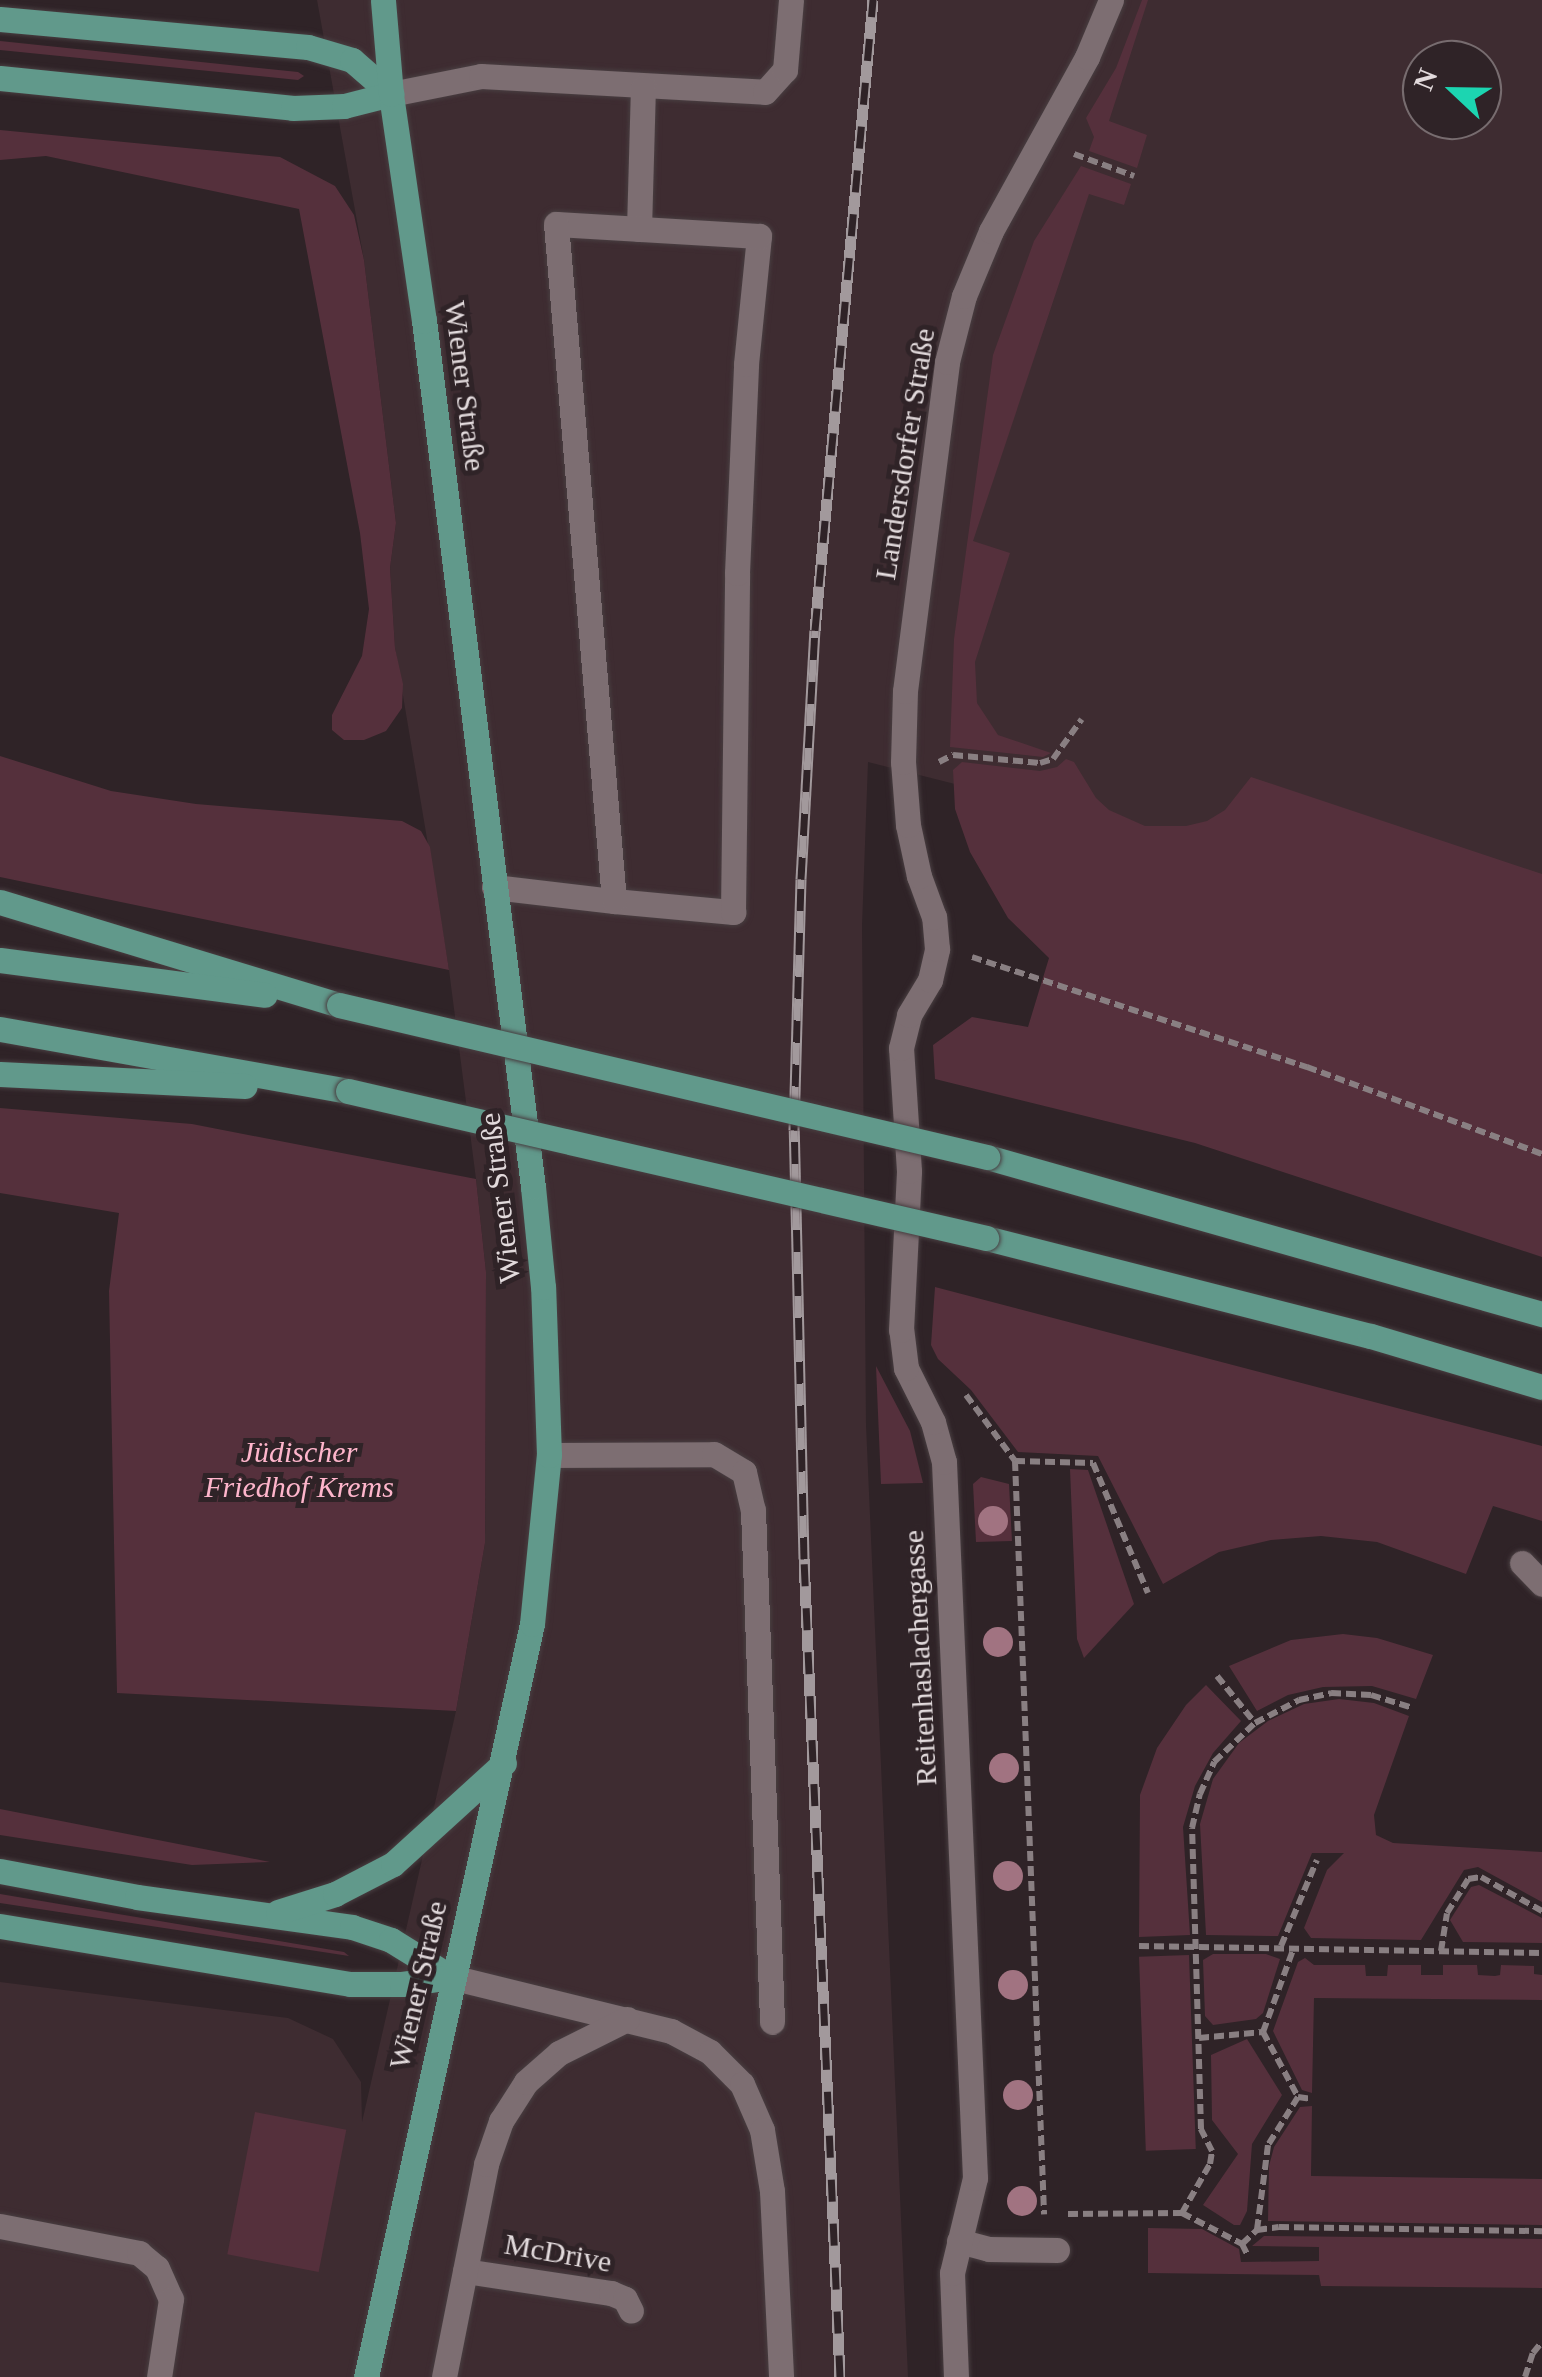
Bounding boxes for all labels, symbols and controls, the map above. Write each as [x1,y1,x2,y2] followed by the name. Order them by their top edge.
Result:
[1402,40,1502,140] north arrow
[1407,64,1444,95] text: N
[437,299,493,473] street label: Wiener Straße
[867,326,943,582] street label: Landersdorfer Straße
[472,1111,528,1285] street label: Wiener Straße
[204,1434,394,1504] park label: Jüdischer Friedhof Krems
[895,1529,945,1787] street label: Reitenhaslachergasse
[381,1898,455,2072] street label: Wiener Straße
[502,2226,614,2280] street label: McDrive

